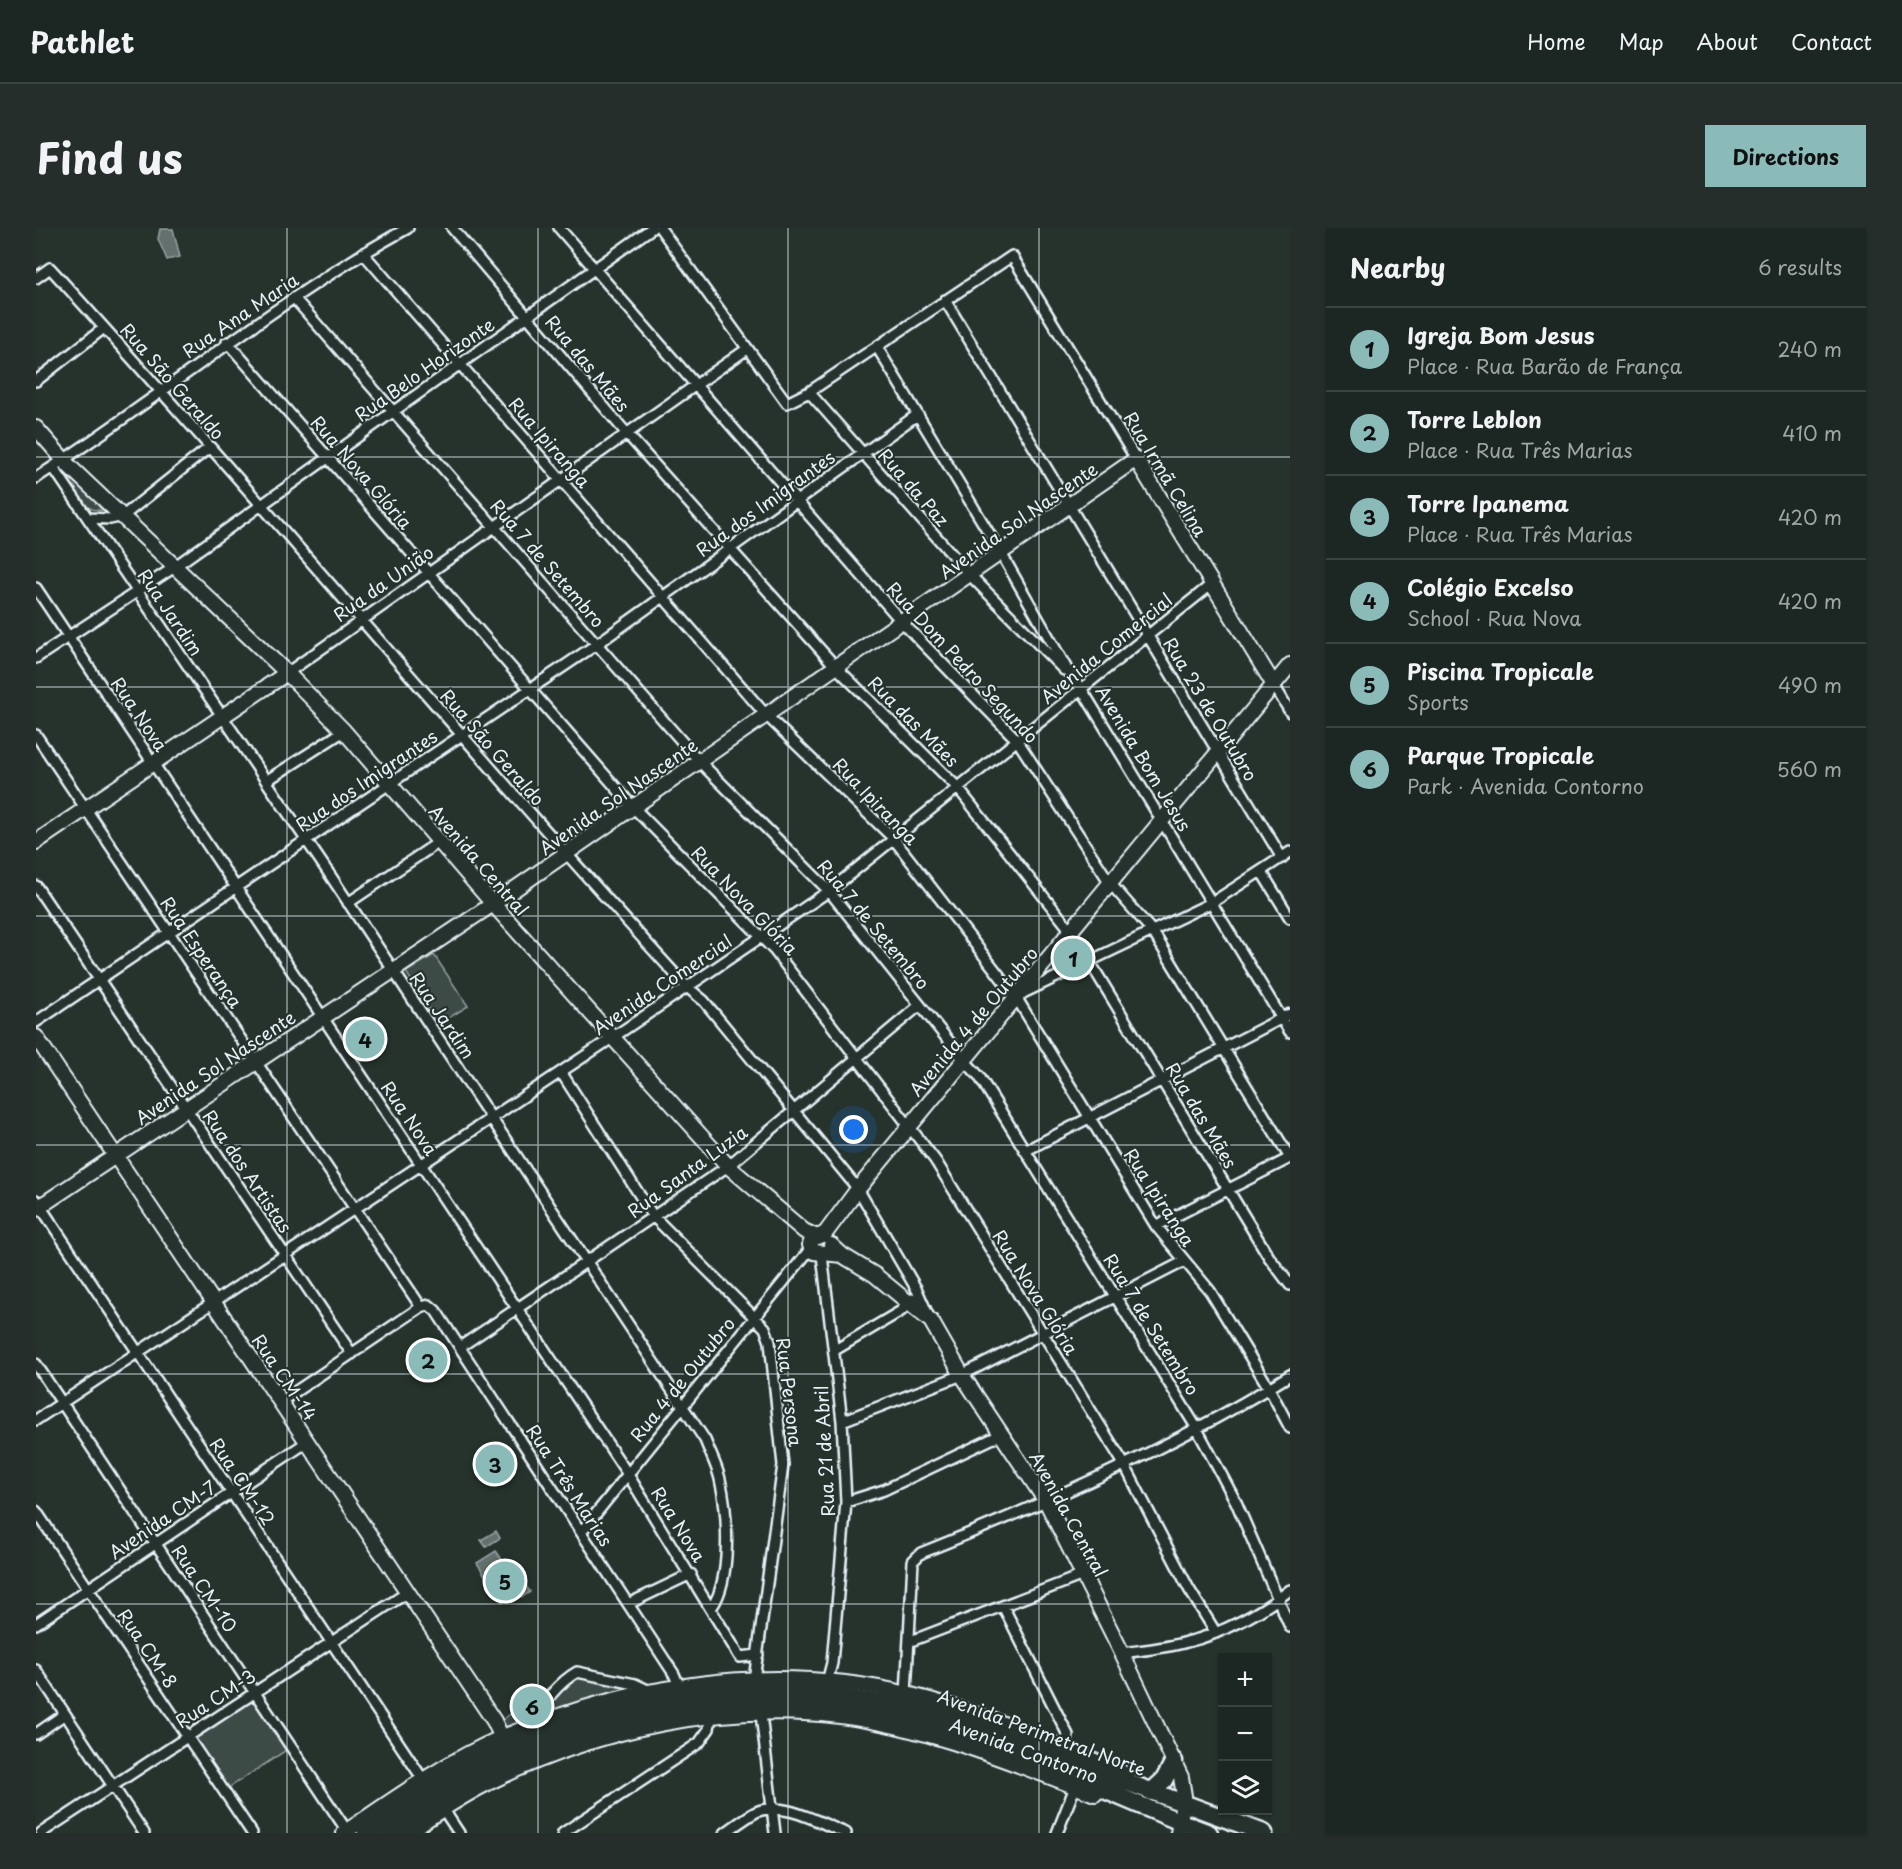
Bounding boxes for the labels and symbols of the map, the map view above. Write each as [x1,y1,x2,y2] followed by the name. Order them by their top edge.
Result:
[177,266,304,364] street label: Rua Ana Maria
[539,309,637,417] street label: Rua das Mães
[349,310,500,427] street label: Rua Belo Horizonte
[115,317,231,445] street label: Rua São Geraldo
[503,391,597,494] street label: Rua Ipiranga
[1118,406,1214,542] street label: Rua Irmã Celina
[305,409,420,535] street label: Rua Nova Glória
[872,442,956,532] street label: Rua da Paz
[690,443,840,563] street label: Rua dos Imigrantes
[933,455,1103,585] street label: Avenida Sol Nascente
[484,493,612,633] street label: Rua 7 de Setembro
[327,538,439,628] street label: Rua da União
[132,563,210,661] street label: Rua Jardim
[881,575,1045,749] street label: Rua Dom Pedro Segundo
[1034,586,1178,710] street label: Avenida Comercial
[1157,632,1265,786] street label: Rua 23 de Outubro
[862,669,966,773] street label: Rua das Mães
[105,671,175,757] street label: Rua Nova
[1090,680,1198,836] street label: Avenida Bom Jesus
[435,683,551,811] street label: Rua São Geraldo
[290,722,442,838] street label: Rua dos Imigrantes
[533,731,703,861] street label: Avenida Sol Nascente
[827,751,925,851] street label: Rua Ipiranga
[423,798,535,922] street label: Avenida Central
[686,839,805,961] street label: Rua Nova Glória
[811,853,937,995] street label: Rua 7 de Setembro
[155,891,250,1014] street label: Rua Esperança
[587,927,737,1041] street label: Avenida Comercial
[1054,936,1092,980] pin: 1
[902,940,1044,1102] street label: Avenida 4 de Outubro
[404,966,482,1064] street label: Rua Jardim
[130,1003,301,1131] street label: Avenida Sol Nascente
[346,1016,384,1062] pin: 4
[1160,1057,1244,1173] street label: Rua das Mães
[375,1075,445,1161] street label: Rua Nova
[197,1104,299,1238] street label: Rua dos Artistas
[839,1115,868,1144] your location
[621,1118,753,1224] street label: Rua Santa Luzia
[1118,1142,1202,1252] street label: Rua Ipiranga
[987,1224,1086,1360] street label: Rua Nova Glória
[1097,1248,1207,1400] street label: Rua 7 de Setembro
[623,1311,741,1447] street label: Rua 4 de Outubro
[246,1328,324,1426] street label: Rua CM-14
[770,1336,810,1449] street label: Rua Persona
[408,1338,448,1382] pin: 2
[807,1385,841,1517] street label: Rua 21 de Abril
[520,1419,620,1551] street label: Rua Três Marias
[204,1432,282,1530] street label: Rua CM-12
[476,1442,514,1486] pin: 3
[1023,1446,1115,1582] street label: Avenida Central
[103,1473,221,1565] street label: Avenida CM-7
[645,1481,713,1567] street label: Rua Nova
[166,1539,244,1637] street label: Rua CM-10
[486,1558,524,1604] pin: 5
[111,1603,185,1693] street label: Rua CM-8
[170,1662,260,1734] street label: Rua CM-3
[934,1682,1150,1782] street label: Avenida Perimetral Norte
[512,1684,552,1728] pin: 6
[946,1711,1102,1789] street label: Avenida Contorno

